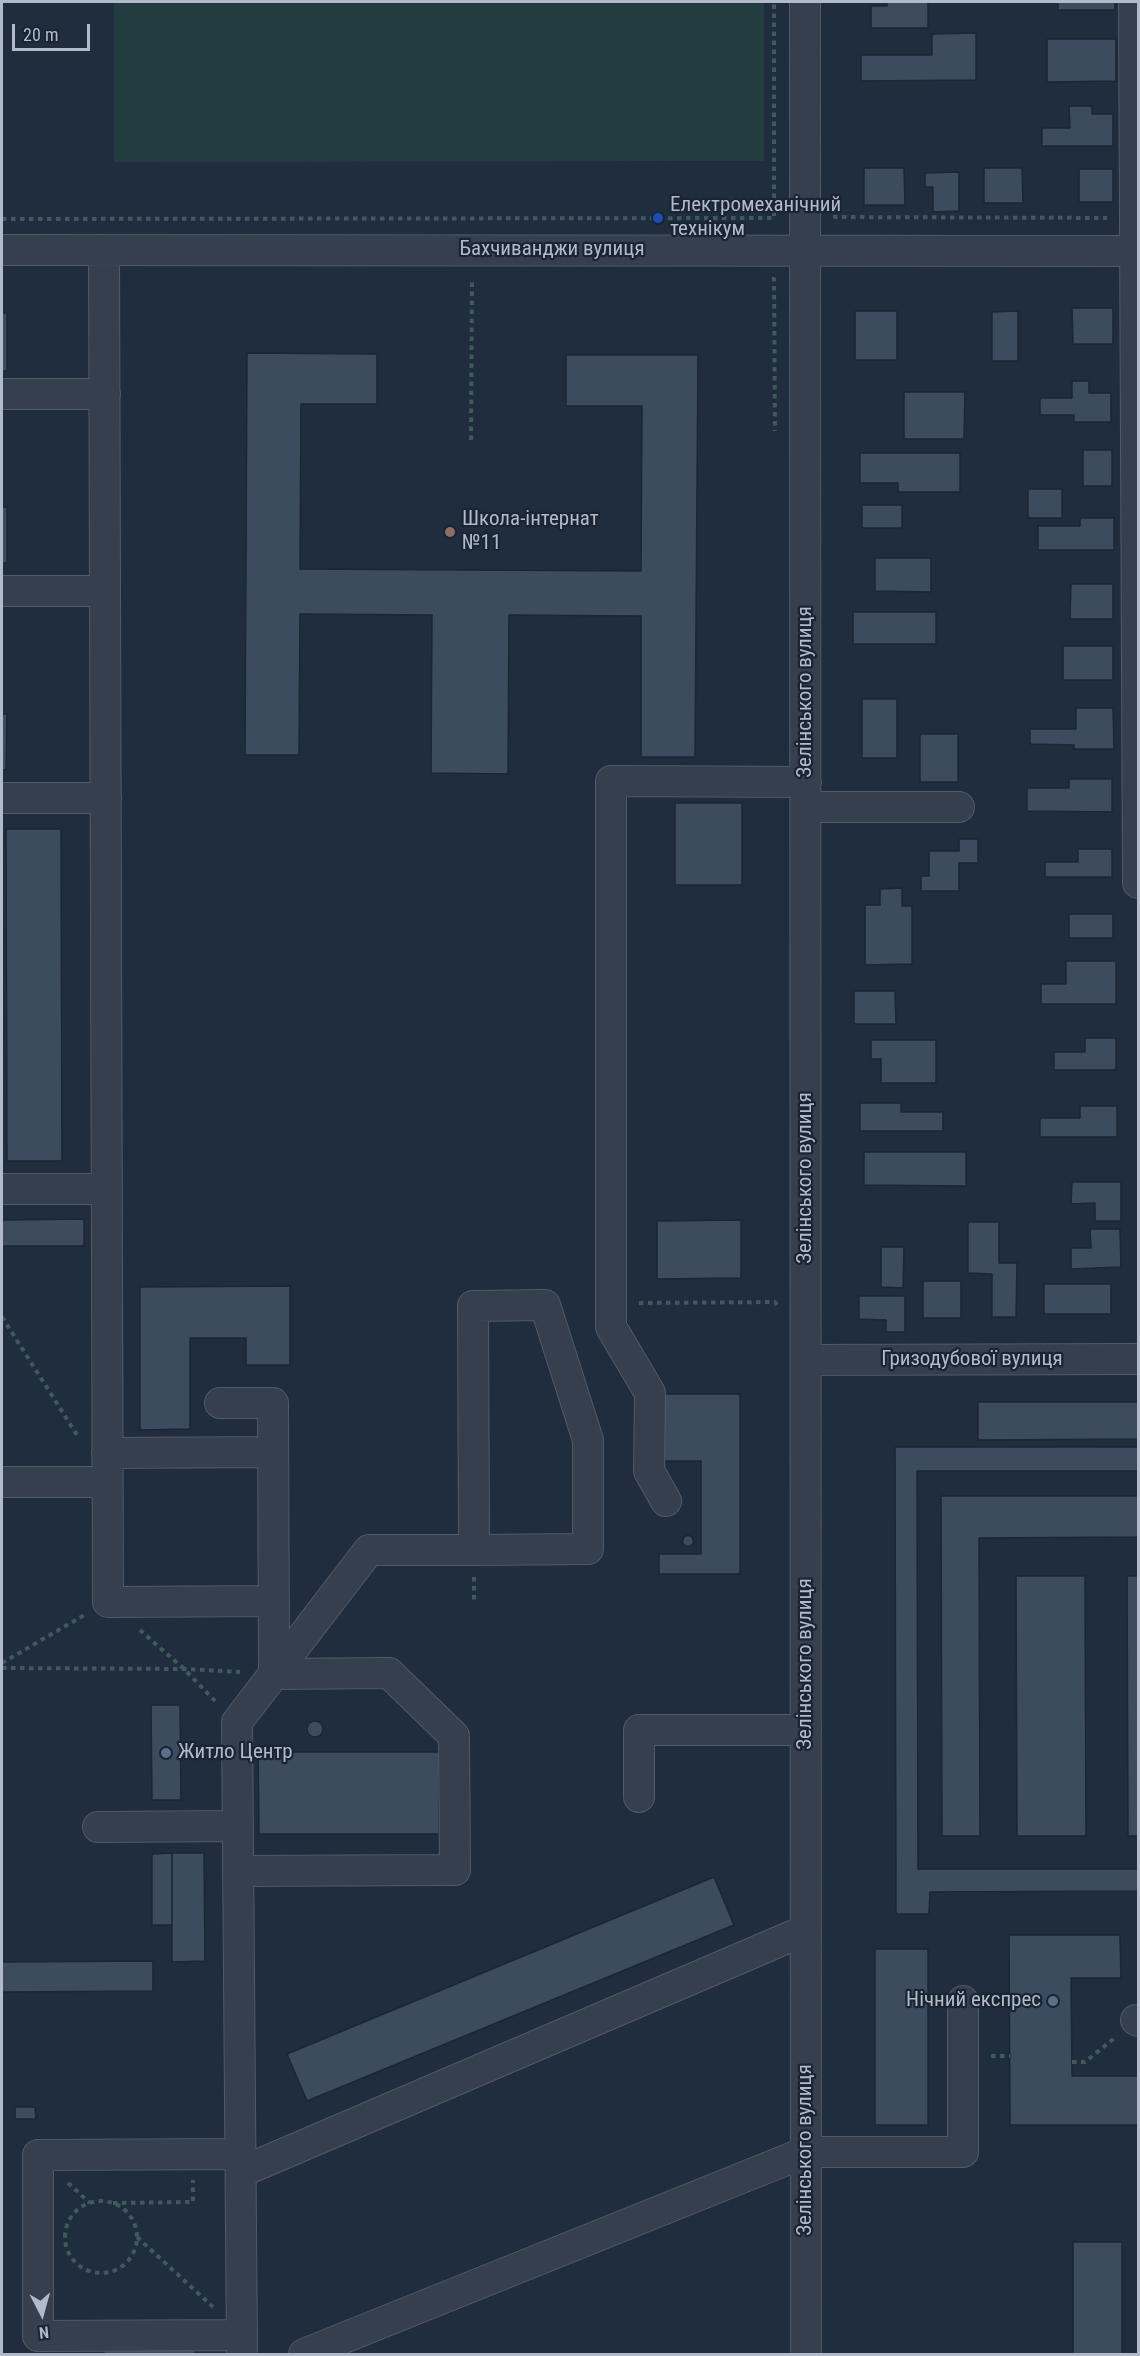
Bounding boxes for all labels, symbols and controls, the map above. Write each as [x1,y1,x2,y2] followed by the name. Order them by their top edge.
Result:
[15,12,93,50] scale bar
[23,24,58,45] text: 20 m
[670,193,841,243] place label: Електромеханічний технікум
[651,211,665,225] marker: Електромеханічний технікум
[459,237,645,263] street label: Бахчиванджи вулиця
[462,507,599,557] place label: Школа-інтернат №11
[443,525,457,539] marker: Школа-інтернат №11
[793,606,819,778] street label: Зелінського вулиця
[793,1092,819,1264] street label: Зелінського вулиця
[881,1347,1063,1373] street label: Гризодубової вулиця
[793,1578,819,1750] street label: Зелінського вулиця
[178,1740,293,1766] place label: Житло Центр
[159,1746,173,1760] marker: Житло Центр
[906,1988,1041,2014] place label: Нічний експрес
[1046,1994,1060,2008] marker: Нічний експрес
[793,2064,819,2236] street label: Зелінського вулиця
[12,2284,72,2344] north arrow
[38,2322,50,2342] text: N

